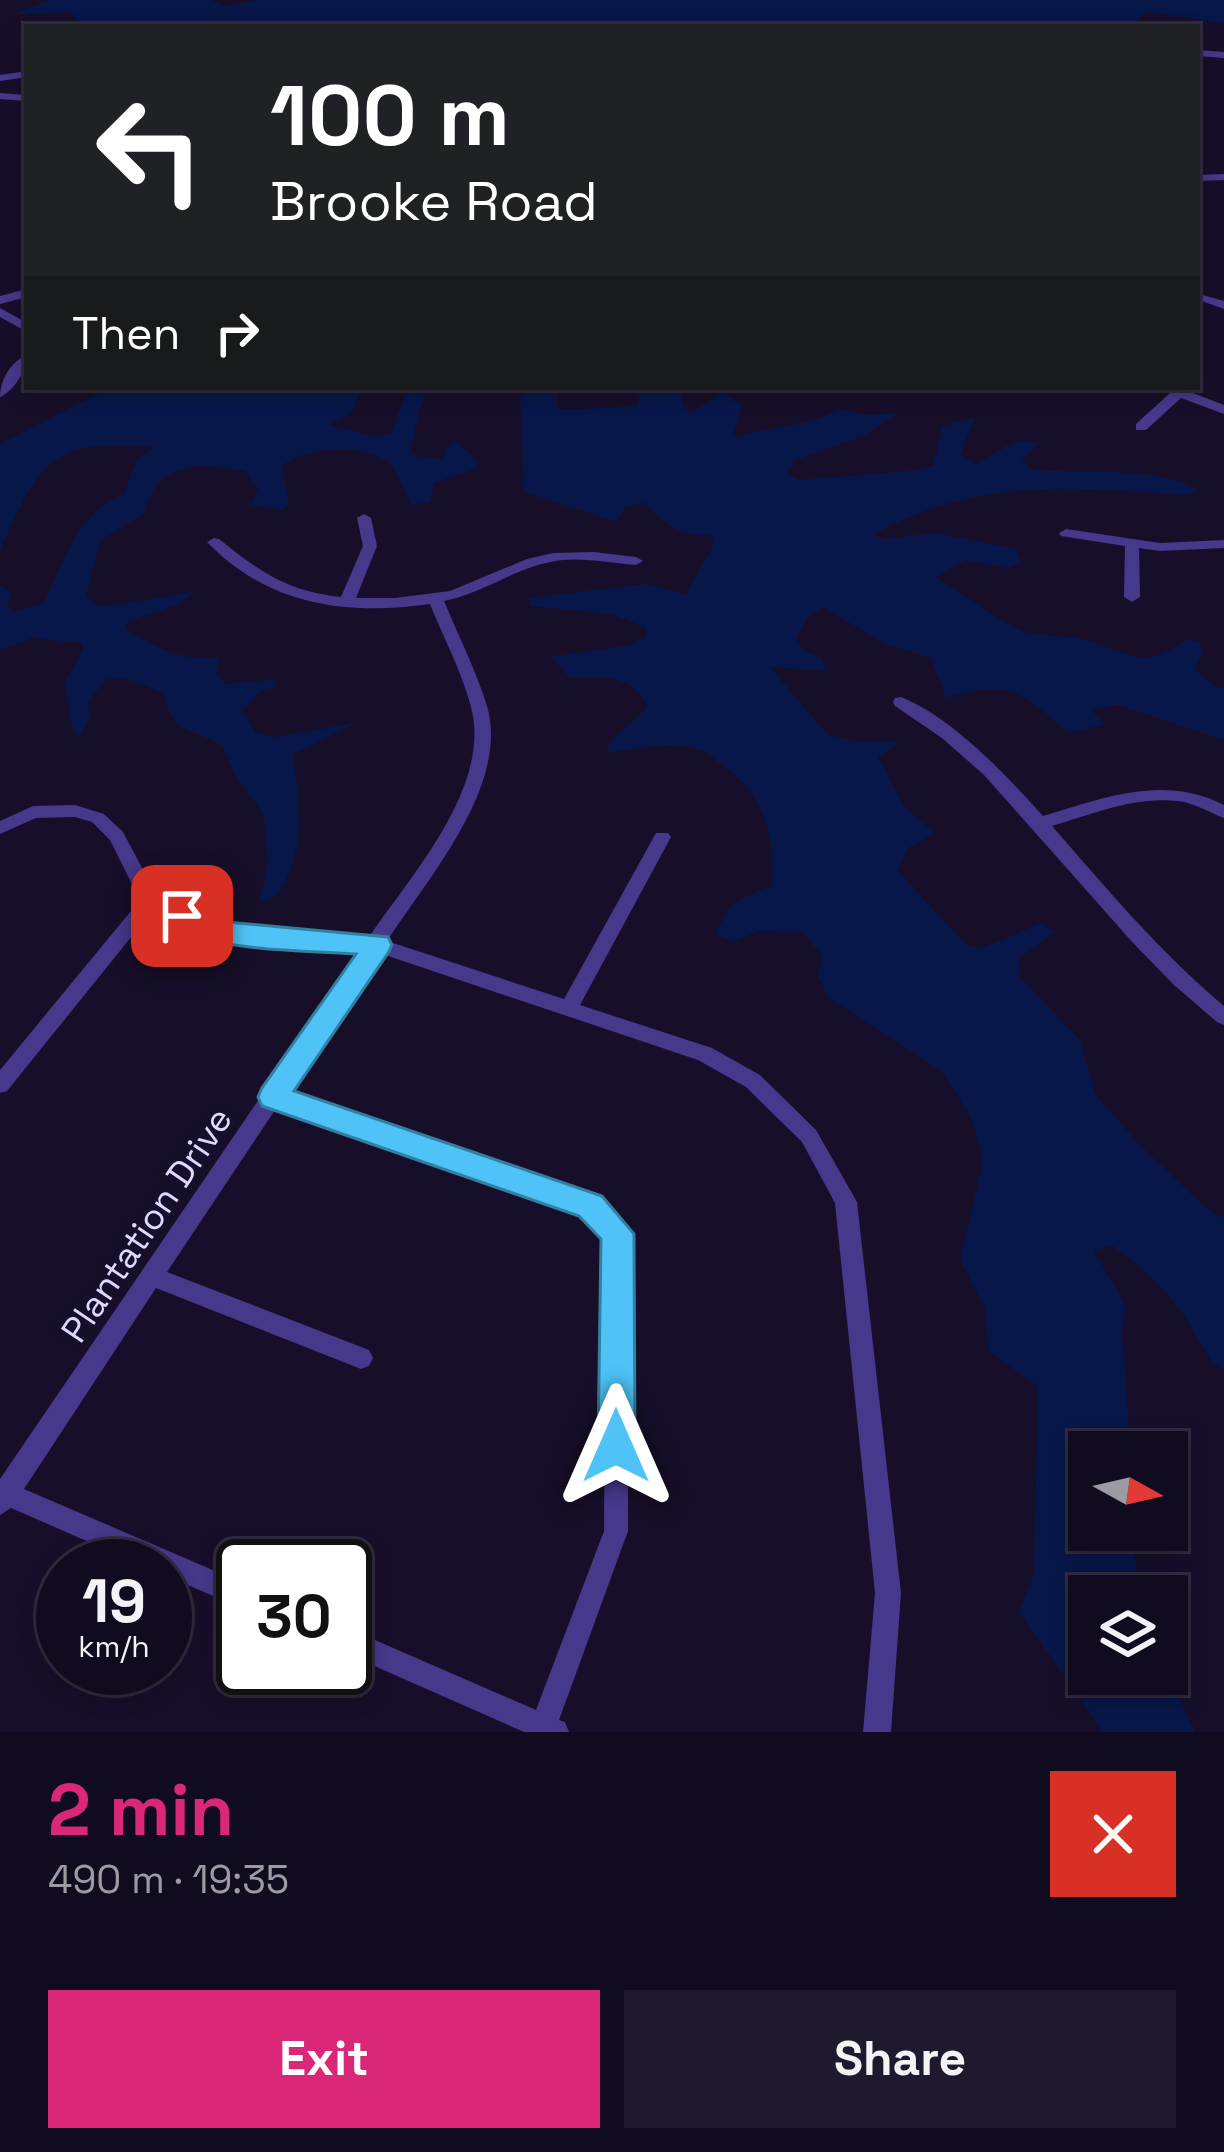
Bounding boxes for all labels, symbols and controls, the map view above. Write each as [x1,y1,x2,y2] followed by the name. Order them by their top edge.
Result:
[270,62,510,170] text: 100 m
[72,72,228,228] icon: left
[270,167,598,236] text: Brooke Road
[204,300,270,366] icon: right
[72,305,180,362] text: Then
[131,865,233,967] pin
[149,883,215,949] icon: arrive
[51,1099,243,1351] street label: Plantation Drive
[553,1383,679,1509] position arrow
[1068,1431,1188,1551] north arrow
[1068,1431,1188,1695] map controls
[216,1539,372,1695] speed limit sign: 30
[82,1563,146,1640] text: 19
[1068,1575,1188,1695] button: layers
[78,1627,150,1666] text: km/h
[48,1764,234,1856] text: 2 min
[1050,1771,1176,1897] button: close
[48,1855,289,1904] text: 490 m · 19:35
[48,1990,600,2128] button: Exit
[624,1990,1176,2128] button: Share

